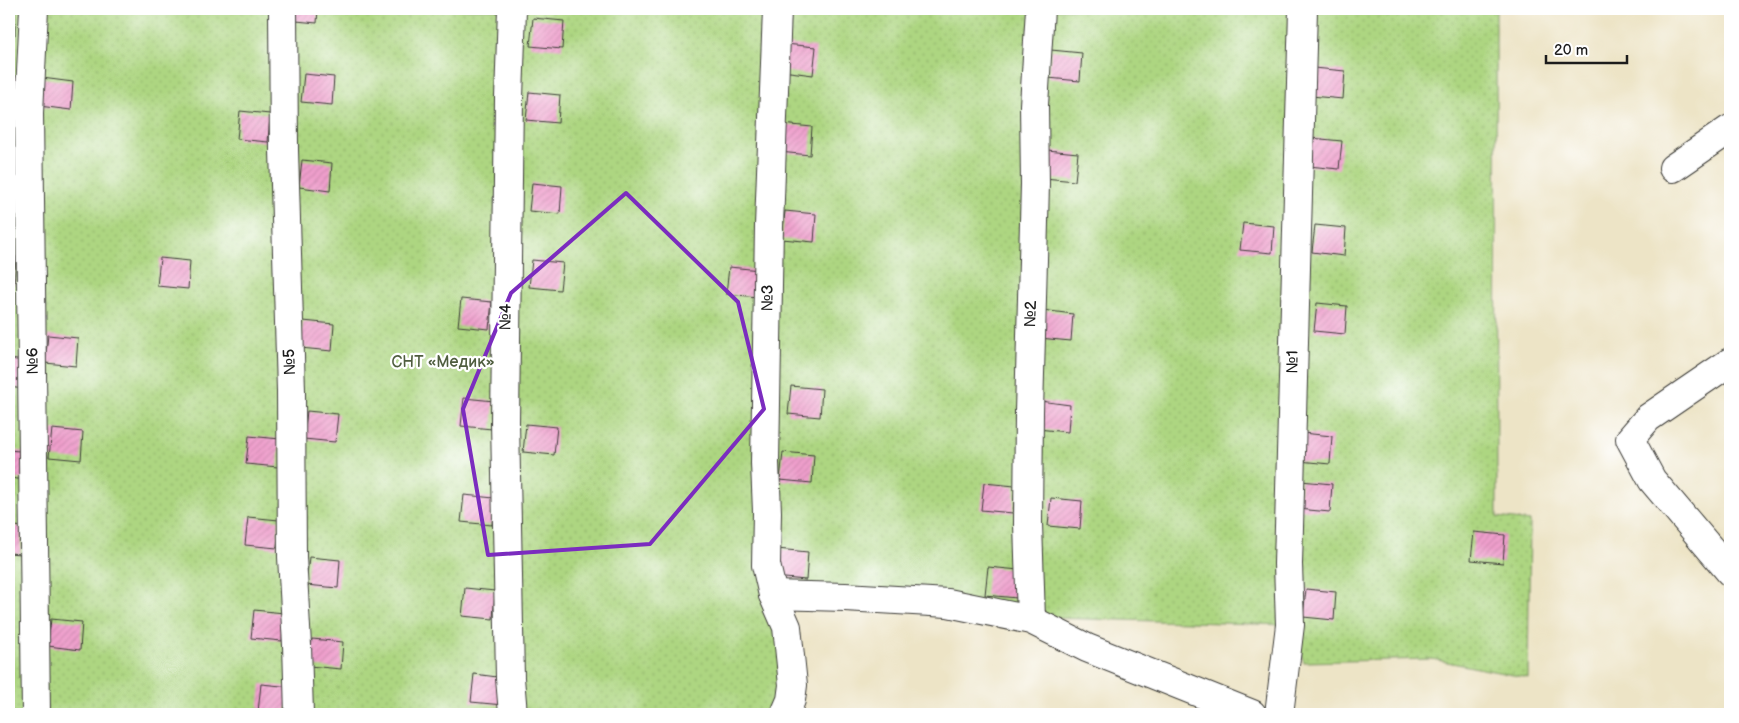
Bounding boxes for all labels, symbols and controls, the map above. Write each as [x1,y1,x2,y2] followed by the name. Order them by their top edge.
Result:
[1546,32,1628,64] scale bar
[1554,41,1588,60] text: 20 m
[758,284,778,312] street label: №3
[1021,300,1041,328] street label: №2
[496,303,516,331] street label: №4
[23,347,43,375] street label: №6
[280,349,300,375] street label: №5
[1283,350,1303,374] street label: №1
[391,353,495,372] park label: СНТ «Медик»

